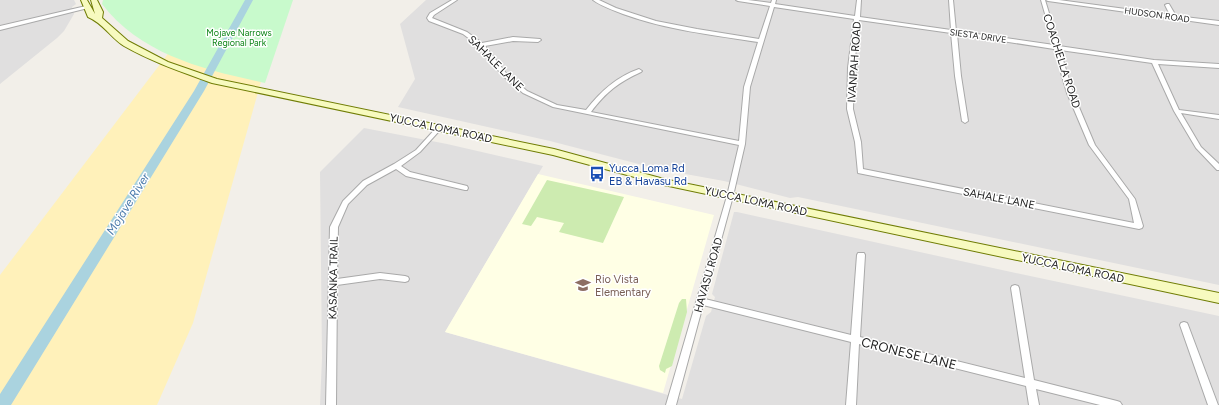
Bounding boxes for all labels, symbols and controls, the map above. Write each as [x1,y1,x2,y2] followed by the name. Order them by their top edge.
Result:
[1124,4,1190,25] street label: HUDSON ROAD
[1040,12,1083,110] street label: COACHELLA ROAD
[845,21,864,103] street label: IVANPAH ROAD
[949,26,1007,45] street label: SIESTA DRIVE
[206,27,272,48] park label: Mojave Narrows Regional Park
[465,33,526,94] street label: SAHALE LANE
[388,111,494,146] street label: YUCCA LOMA ROAD
[609,162,687,188] place label: Yucca Loma Rd EB & Havasu Rd
[588,165,606,183] bus stop icon: Yucca Loma Rd EB & Havasu Rd
[104,170,153,237] water label: Mojave River
[703,184,809,219] street label: YUCCA LOMA ROAD
[962,185,1036,212] street label: SAHALE LANE
[326,236,341,320] street label: KASANKA TRAIL
[692,236,726,314] street label: HAVASU ROAD
[1020,251,1126,286] street label: YUCCA LOMA ROAD
[595,273,651,299] place label: Rio Vista Elementary
[574,276,592,294] school or university icon: Rio Vista Elementary
[860,334,958,373] street label: CRONESE LANE

